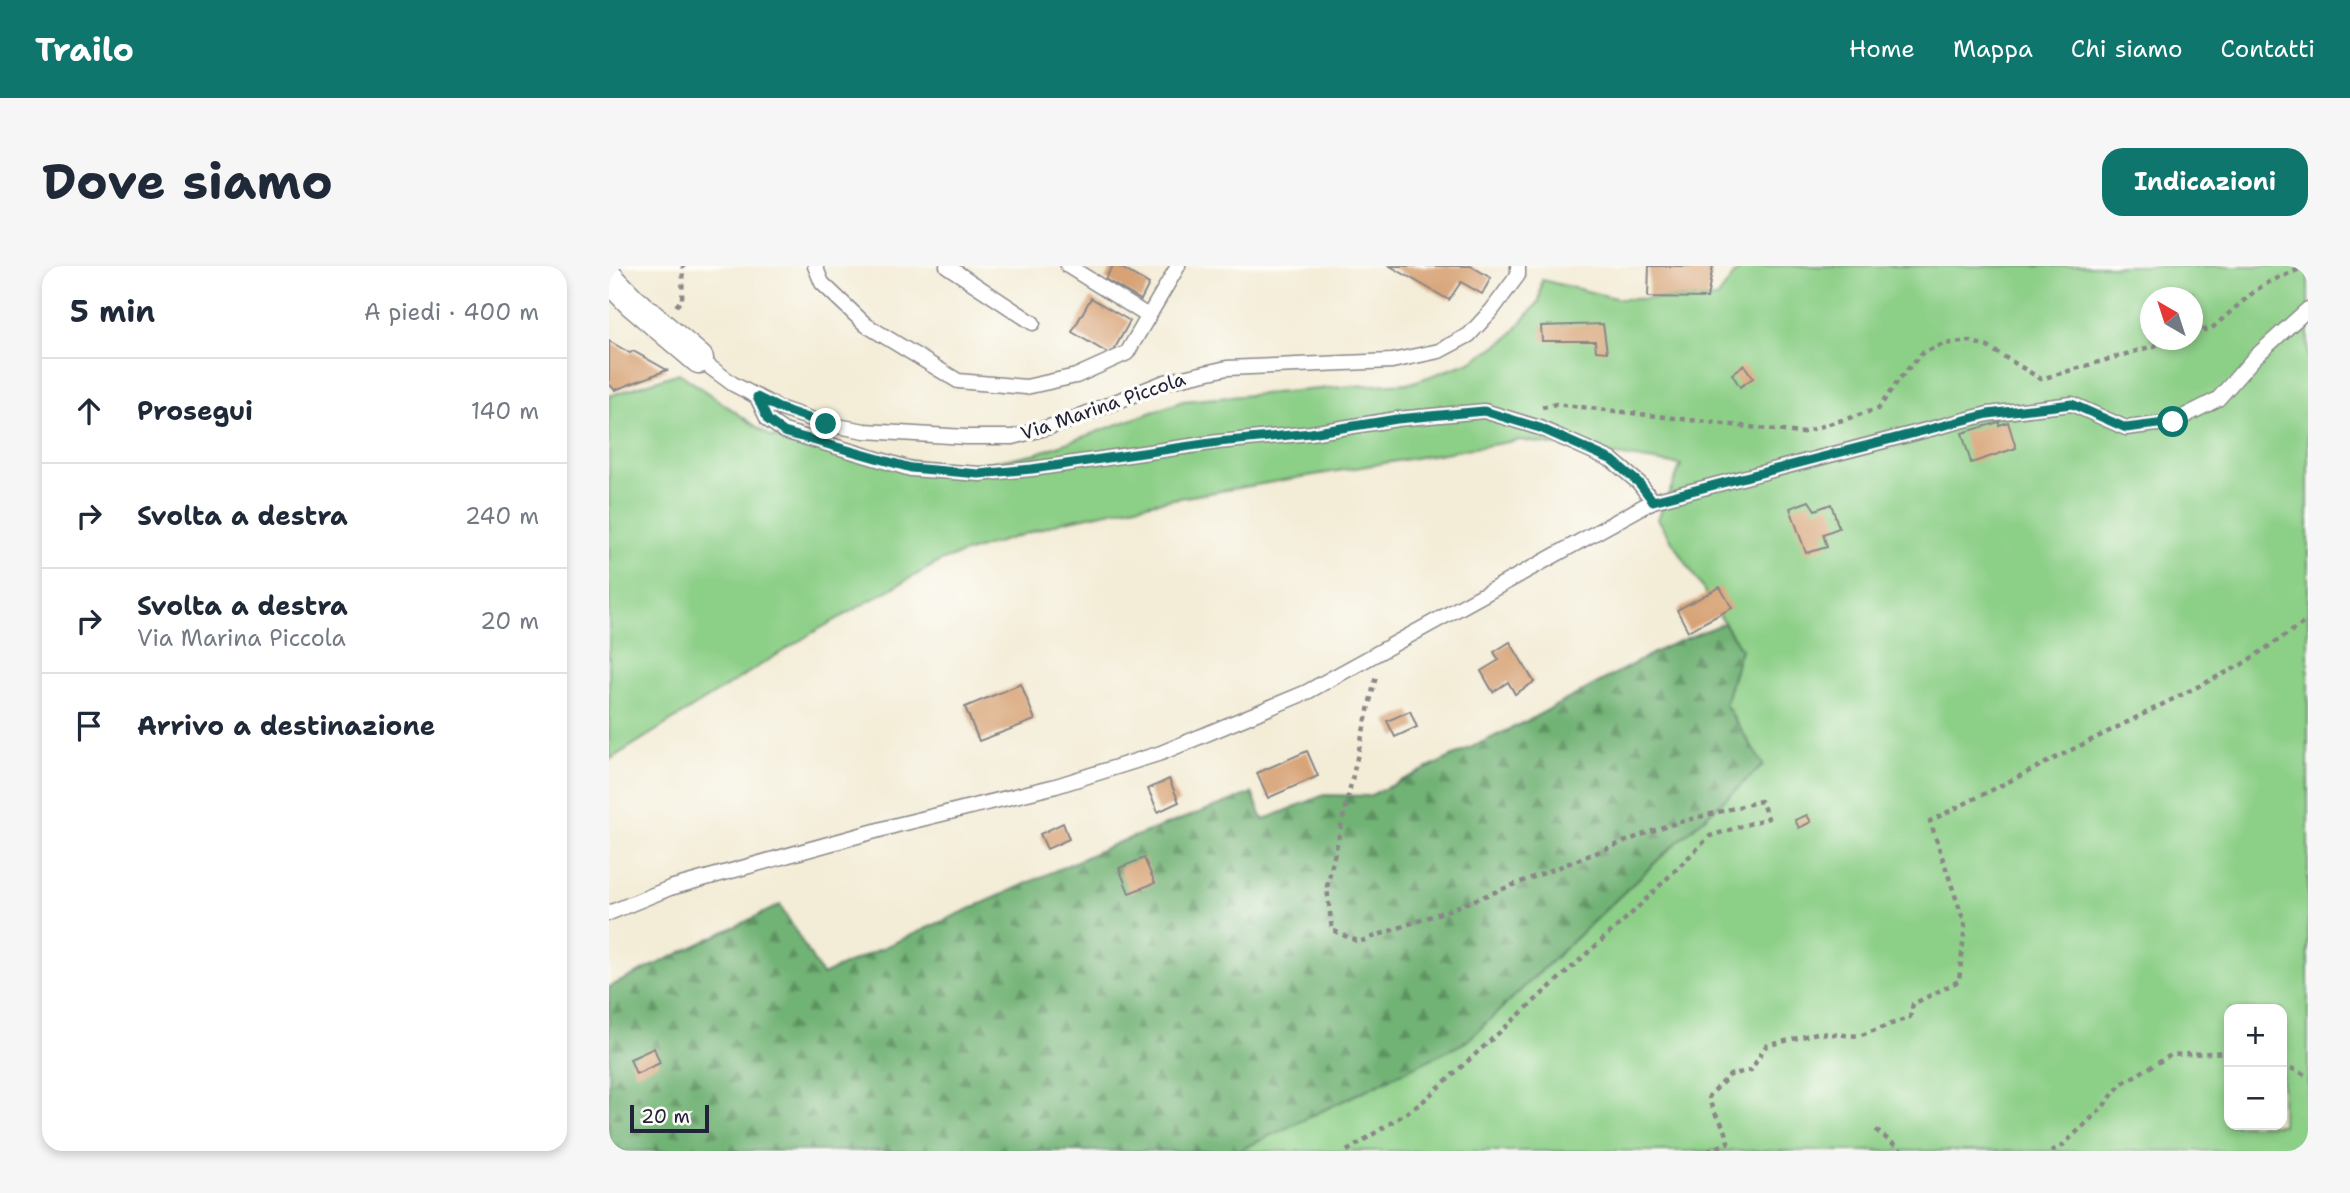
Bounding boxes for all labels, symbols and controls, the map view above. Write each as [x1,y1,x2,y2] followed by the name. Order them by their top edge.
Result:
[35,27,134,72] text: Trailo
[1849,33,1915,65] text: Home
[1953,33,2033,65] text: Mappa
[2071,33,2183,65] text: Chi siamo
[2221,33,2315,65] text: Contatti
[2102,148,2308,216] button: Indicazioni
[42,149,333,215] text: Dove siamo
[2140,287,2203,350] north arrow
[70,291,155,332] text: 5 min
[364,297,539,327] text: A piedi · 400 m
[1017,366,1189,446] street label: Via Marina Piccola
[70,392,108,430] icon: ahead
[137,393,253,428] text: Prosegui
[471,396,539,426] text: 140 m
[2157,406,2188,437] route start
[810,408,841,439] route end
[70,497,108,535] icon: right
[137,498,348,533] text: Svolta a destra
[465,501,539,531] text: 240 m
[137,588,348,623] text: Svolta a destra
[70,602,108,640] icon: right
[480,606,539,636] text: 20 m
[137,623,346,653] text: Via Marina Piccola
[70,707,108,745] icon: arrive
[137,708,435,743] text: Arrivo a destinazione
[2224,1004,2287,1130] map controls
[2224,1004,2287,1067] button: +
[2224,1067,2287,1130] button: −
[630,1102,709,1134] scale bar
[641,1104,690,1129] text: 20 m

